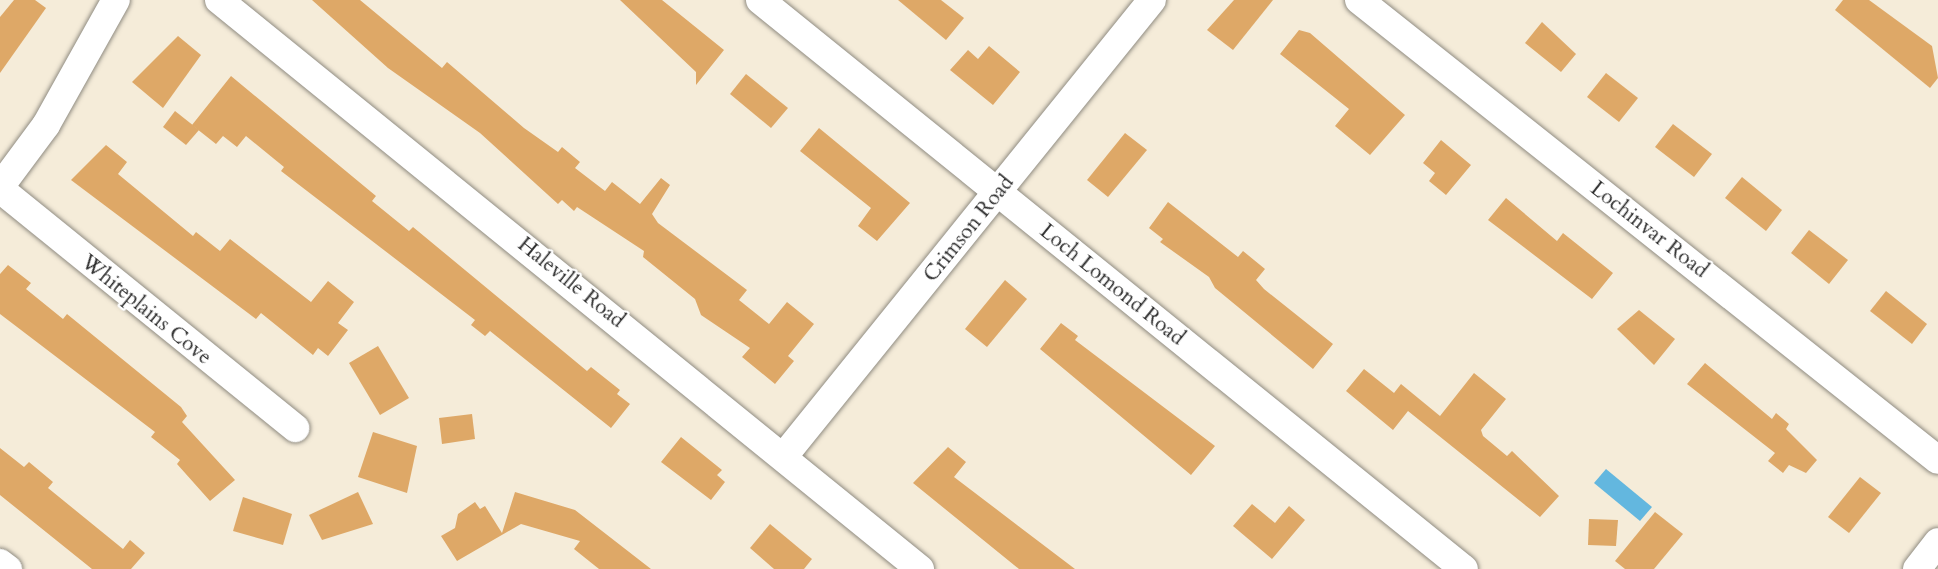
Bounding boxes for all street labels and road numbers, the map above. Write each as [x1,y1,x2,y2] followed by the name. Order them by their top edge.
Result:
[918,171,1020,287] street label: Crimson Road
[1585,176,1713,284] street label: Lochinvar Road
[1035,219,1189,351] street label: Loch Lomond Road
[513,232,629,334] street label: Haleville Road
[76,250,216,370] street label: Whiteplains Cove

